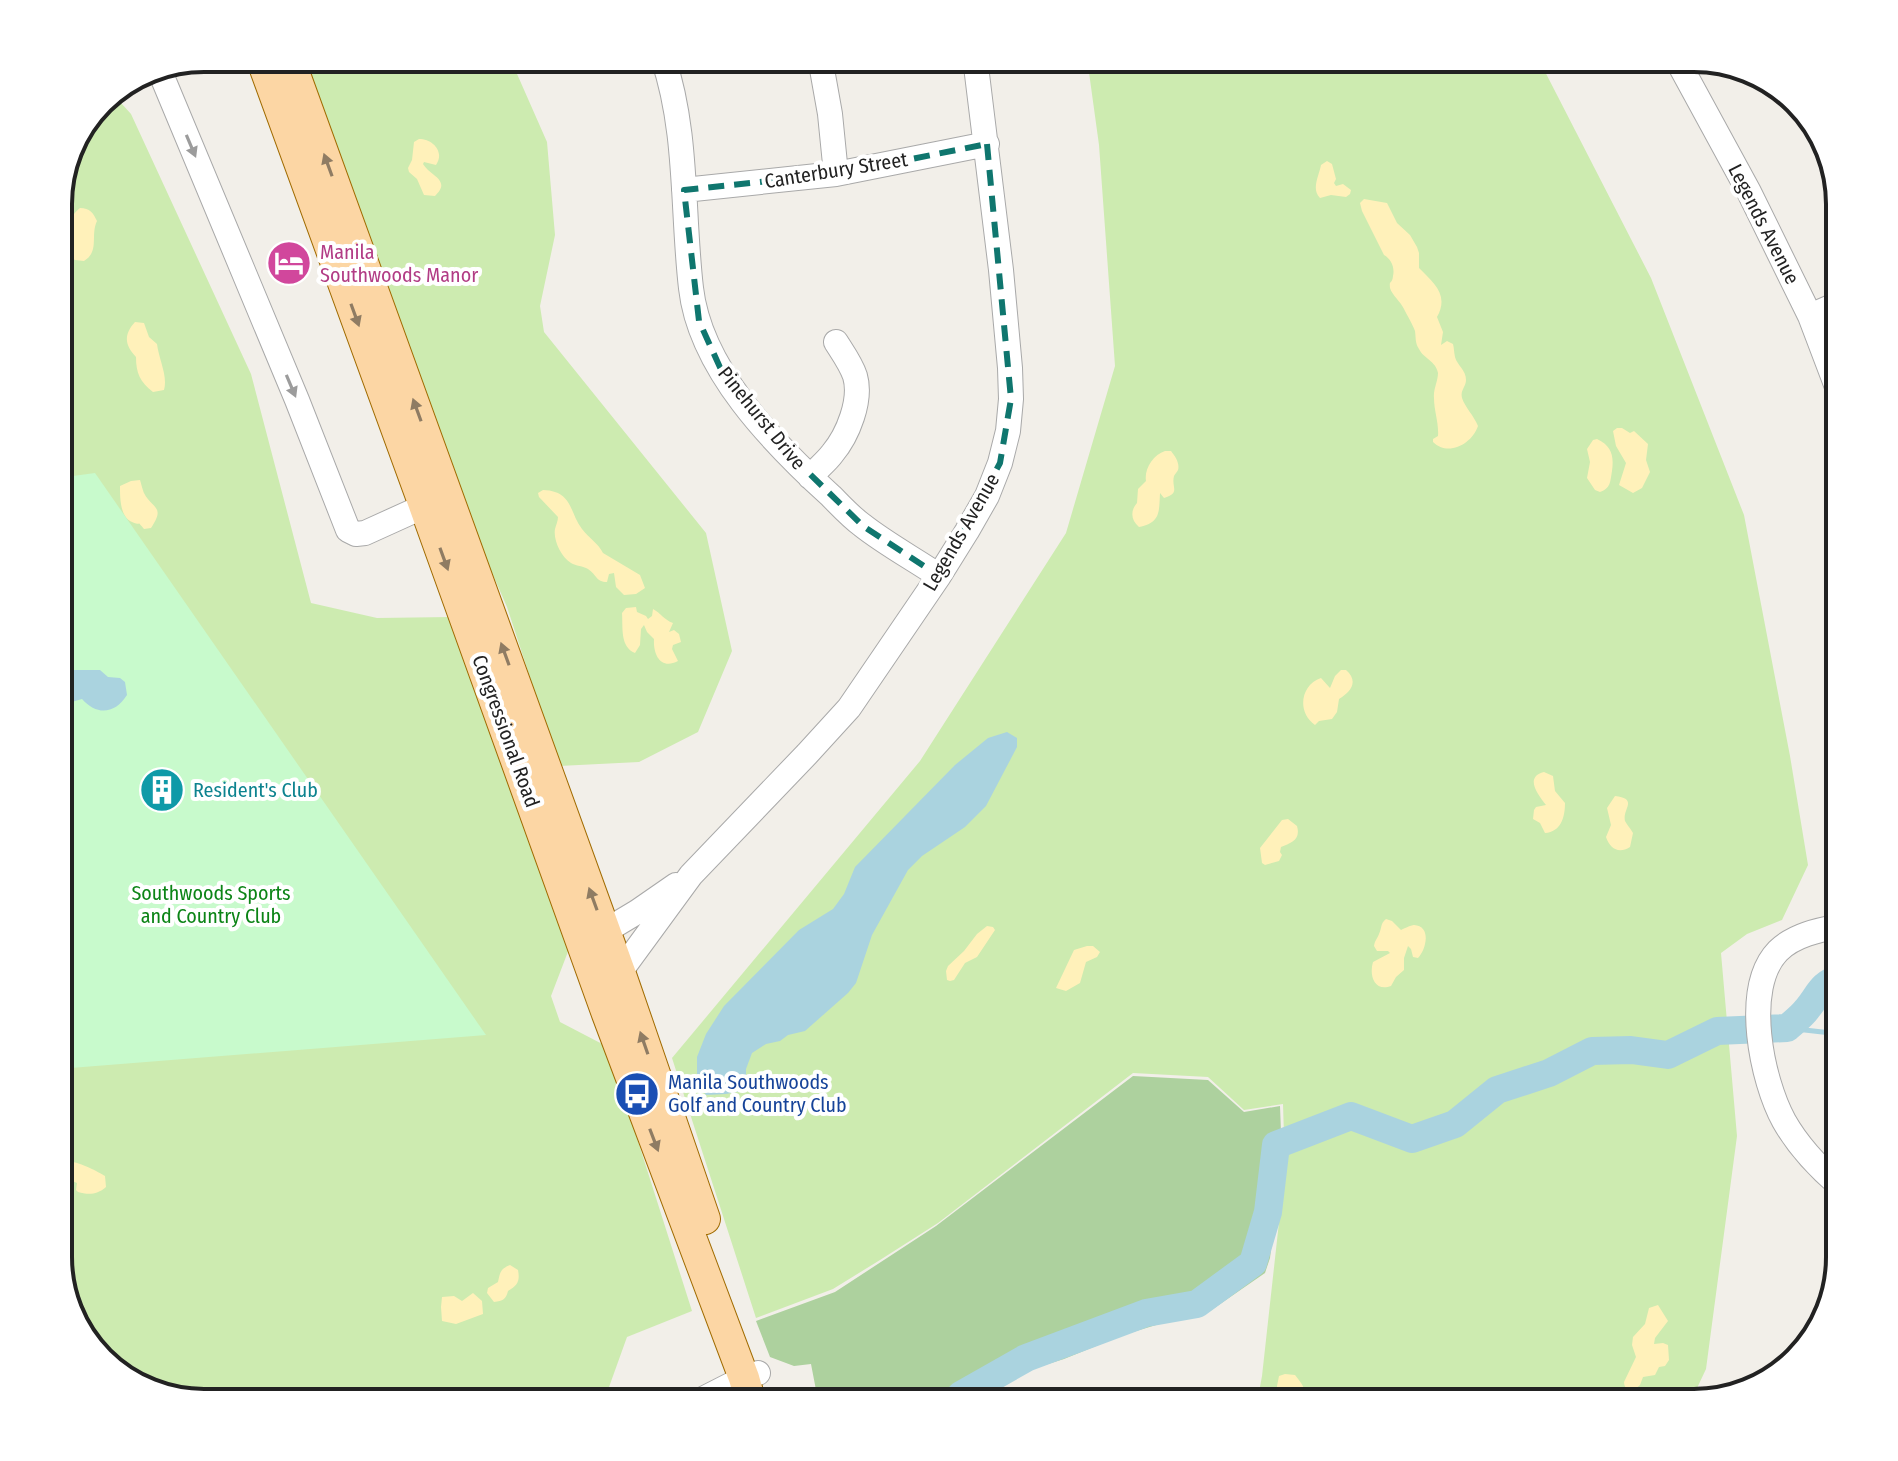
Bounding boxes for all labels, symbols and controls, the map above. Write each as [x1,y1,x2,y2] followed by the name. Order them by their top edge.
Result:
[185,134,198,158] one-way arrow
[763,147,910,193] street label: Canterbury Street
[321,153,334,177] one-way arrow
[1723,160,1805,288] street label: Legends Avenue
[265,239,313,287] hotel icon: Manila Southwoods Manor
[320,240,478,287] place label: Manila Southwoods Manor
[349,303,362,327] one-way arrow
[713,362,811,474] street label: Pinehurst Drive
[285,374,298,398] one-way arrow
[410,398,422,422] one-way arrow
[918,469,1004,595] street label: Legends Avenue
[438,548,451,572] one-way arrow
[498,642,511,666] one-way arrow
[467,651,545,811] street label: Congressional Road
[138,766,186,814] building icon: Resident's Club
[193,778,318,802] place label: Resident's Club
[131,881,291,928] park label: Southwoods Sports and Country Club
[586,887,599,911] one-way arrow
[638,1031,650,1055] one-way arrow
[613,1070,661,1118] bus stop icon: Manila Southwoods Golf and Country Club
[668,1070,847,1117] place label: Manila Southwoods Golf and Country Club
[648,1128,661,1152] one-way arrow

